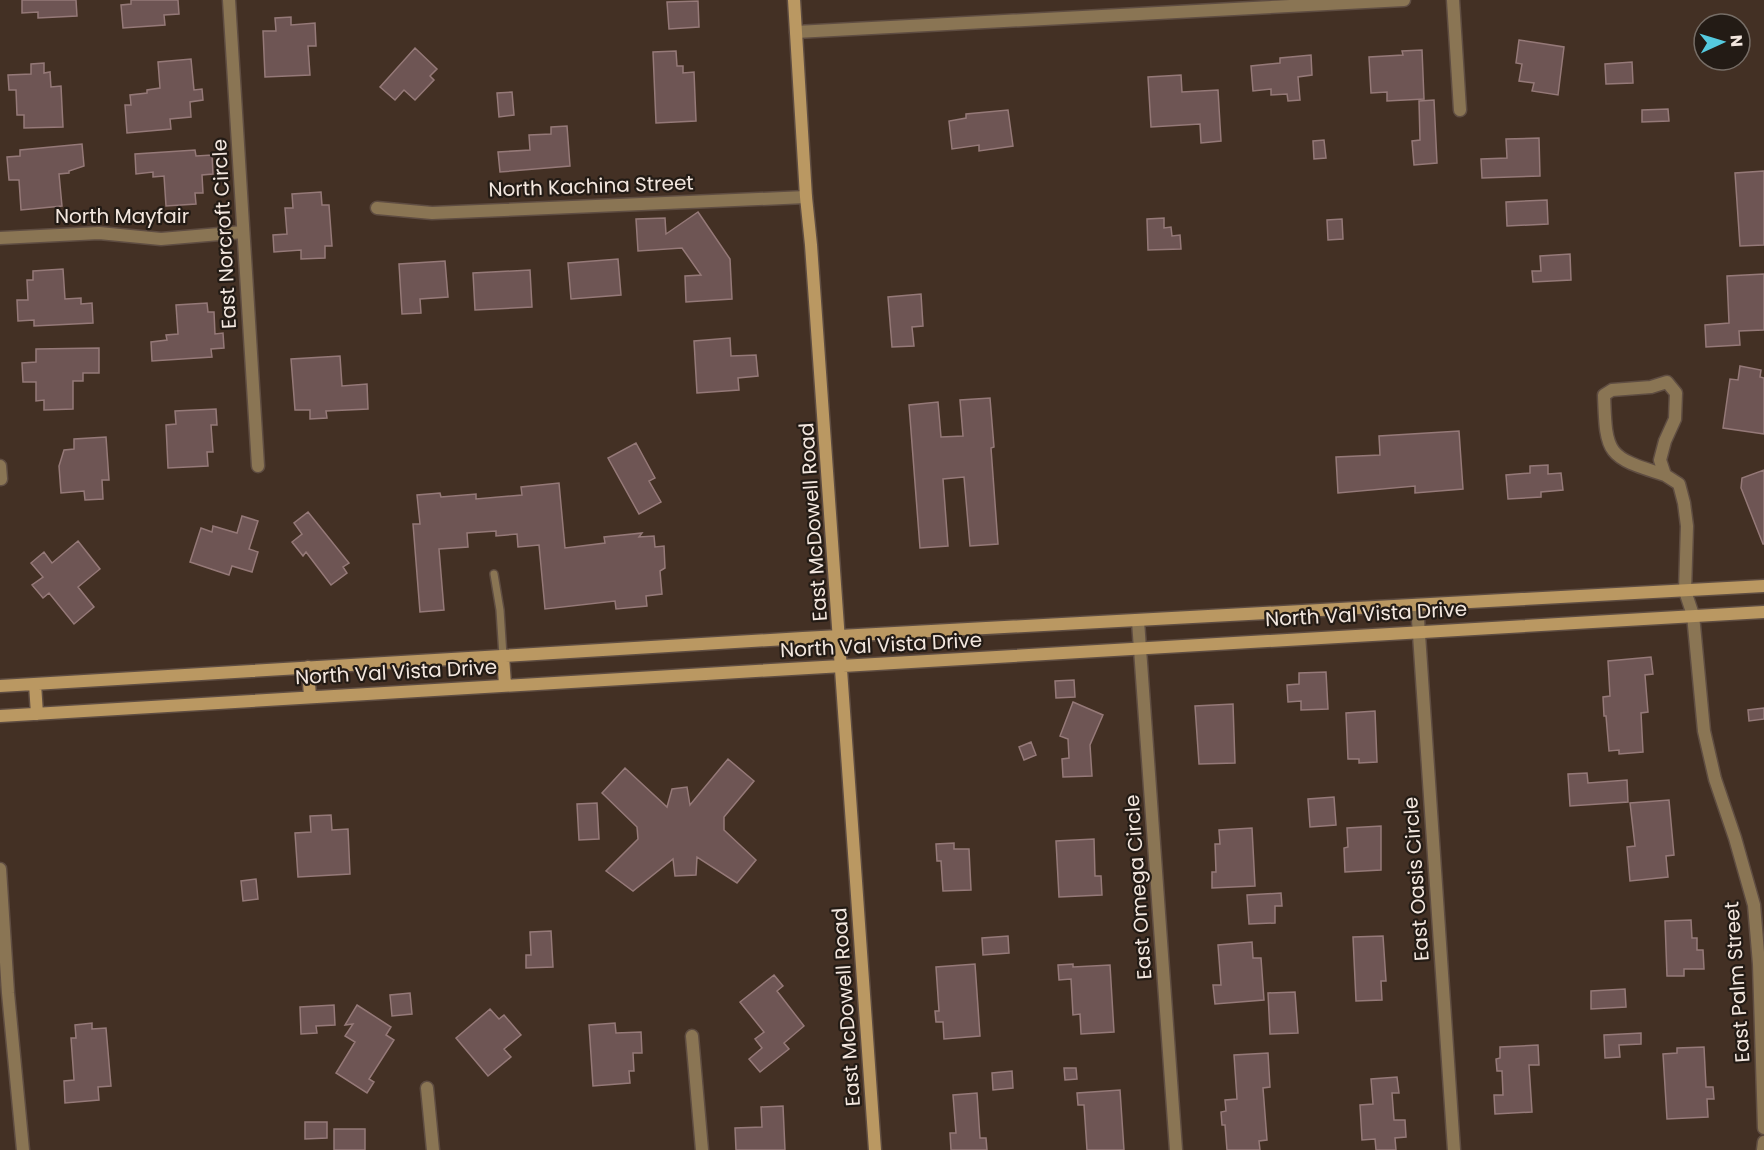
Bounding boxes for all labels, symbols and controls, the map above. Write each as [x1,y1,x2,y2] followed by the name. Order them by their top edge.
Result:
[1692,12,1752,72] north arrow
[1725,34,1748,48] text: N
[205,138,243,330] street label: East Norcroft Circle
[488,168,694,204] street label: North Kachina Street
[55,202,189,230] street label: North Mayfair
[792,422,834,622] street label: East McDowell Road
[1264,595,1468,633] street label: North Val Vista Drive
[779,626,983,664] street label: North Val Vista Drive
[294,653,498,691] street label: North Val Vista Drive
[1118,794,1158,980] street label: East Omega Circle
[1396,796,1436,962] street label: East Oasis Circle
[1717,901,1757,1063] street label: East Palm Street
[825,907,867,1107] street label: East McDowell Road

